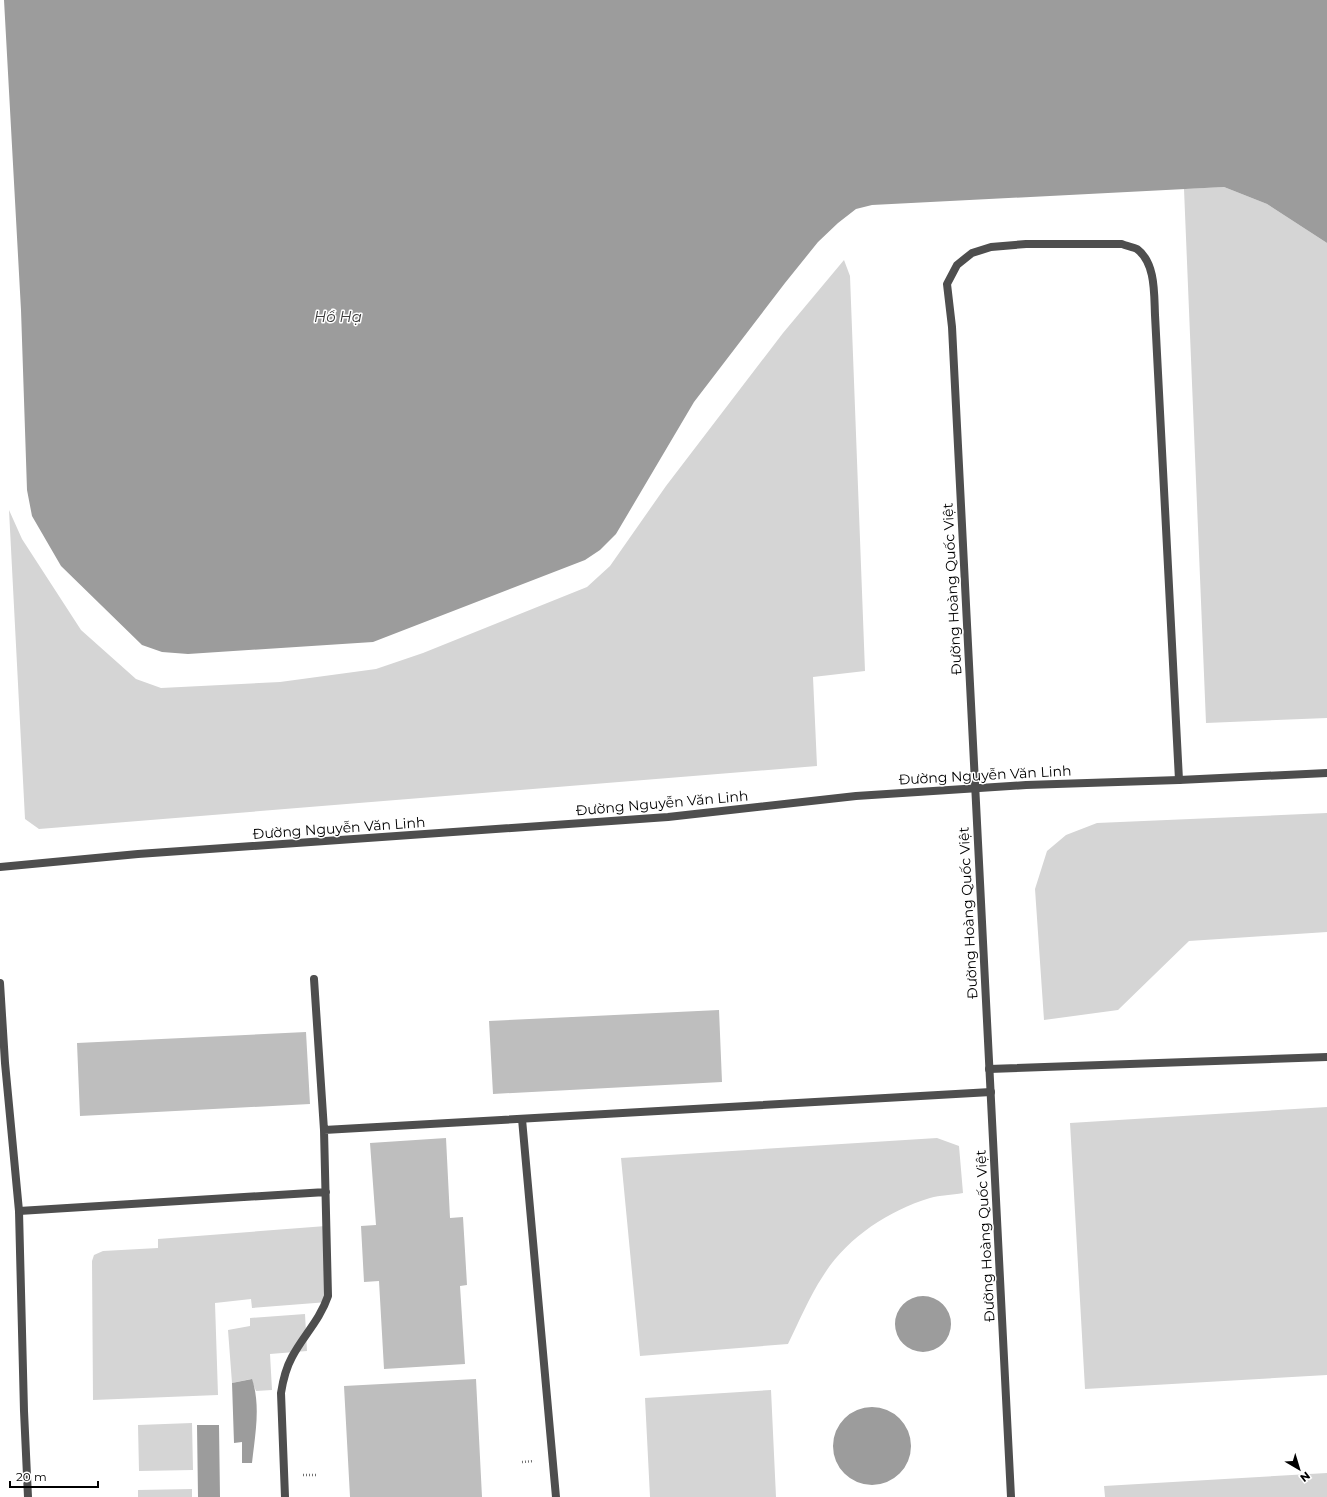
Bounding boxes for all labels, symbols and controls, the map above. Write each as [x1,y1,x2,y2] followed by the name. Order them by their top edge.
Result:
[314,307,362,326] water label: Hồ Hạ
[938,502,965,676] street label: Đường Hoàng Quốc Việt
[898,761,1072,789] street label: Đường Nguyễn Văn Linh
[575,786,749,820] street label: Đường Nguyễn Văn Linh
[252,813,426,843] street label: Đường Nguyễn Văn Linh
[954,826,981,1000] street label: Đường Hoàng Quốc Việt
[971,1149,998,1323] street label: Đường Hoàng Quốc Việt
[1279,1449,1319,1489] north arrow
[10,1463,98,1489] scale bar
[16,1469,47,1484] text: 20 m
[1297,1469,1313,1485] text: N

